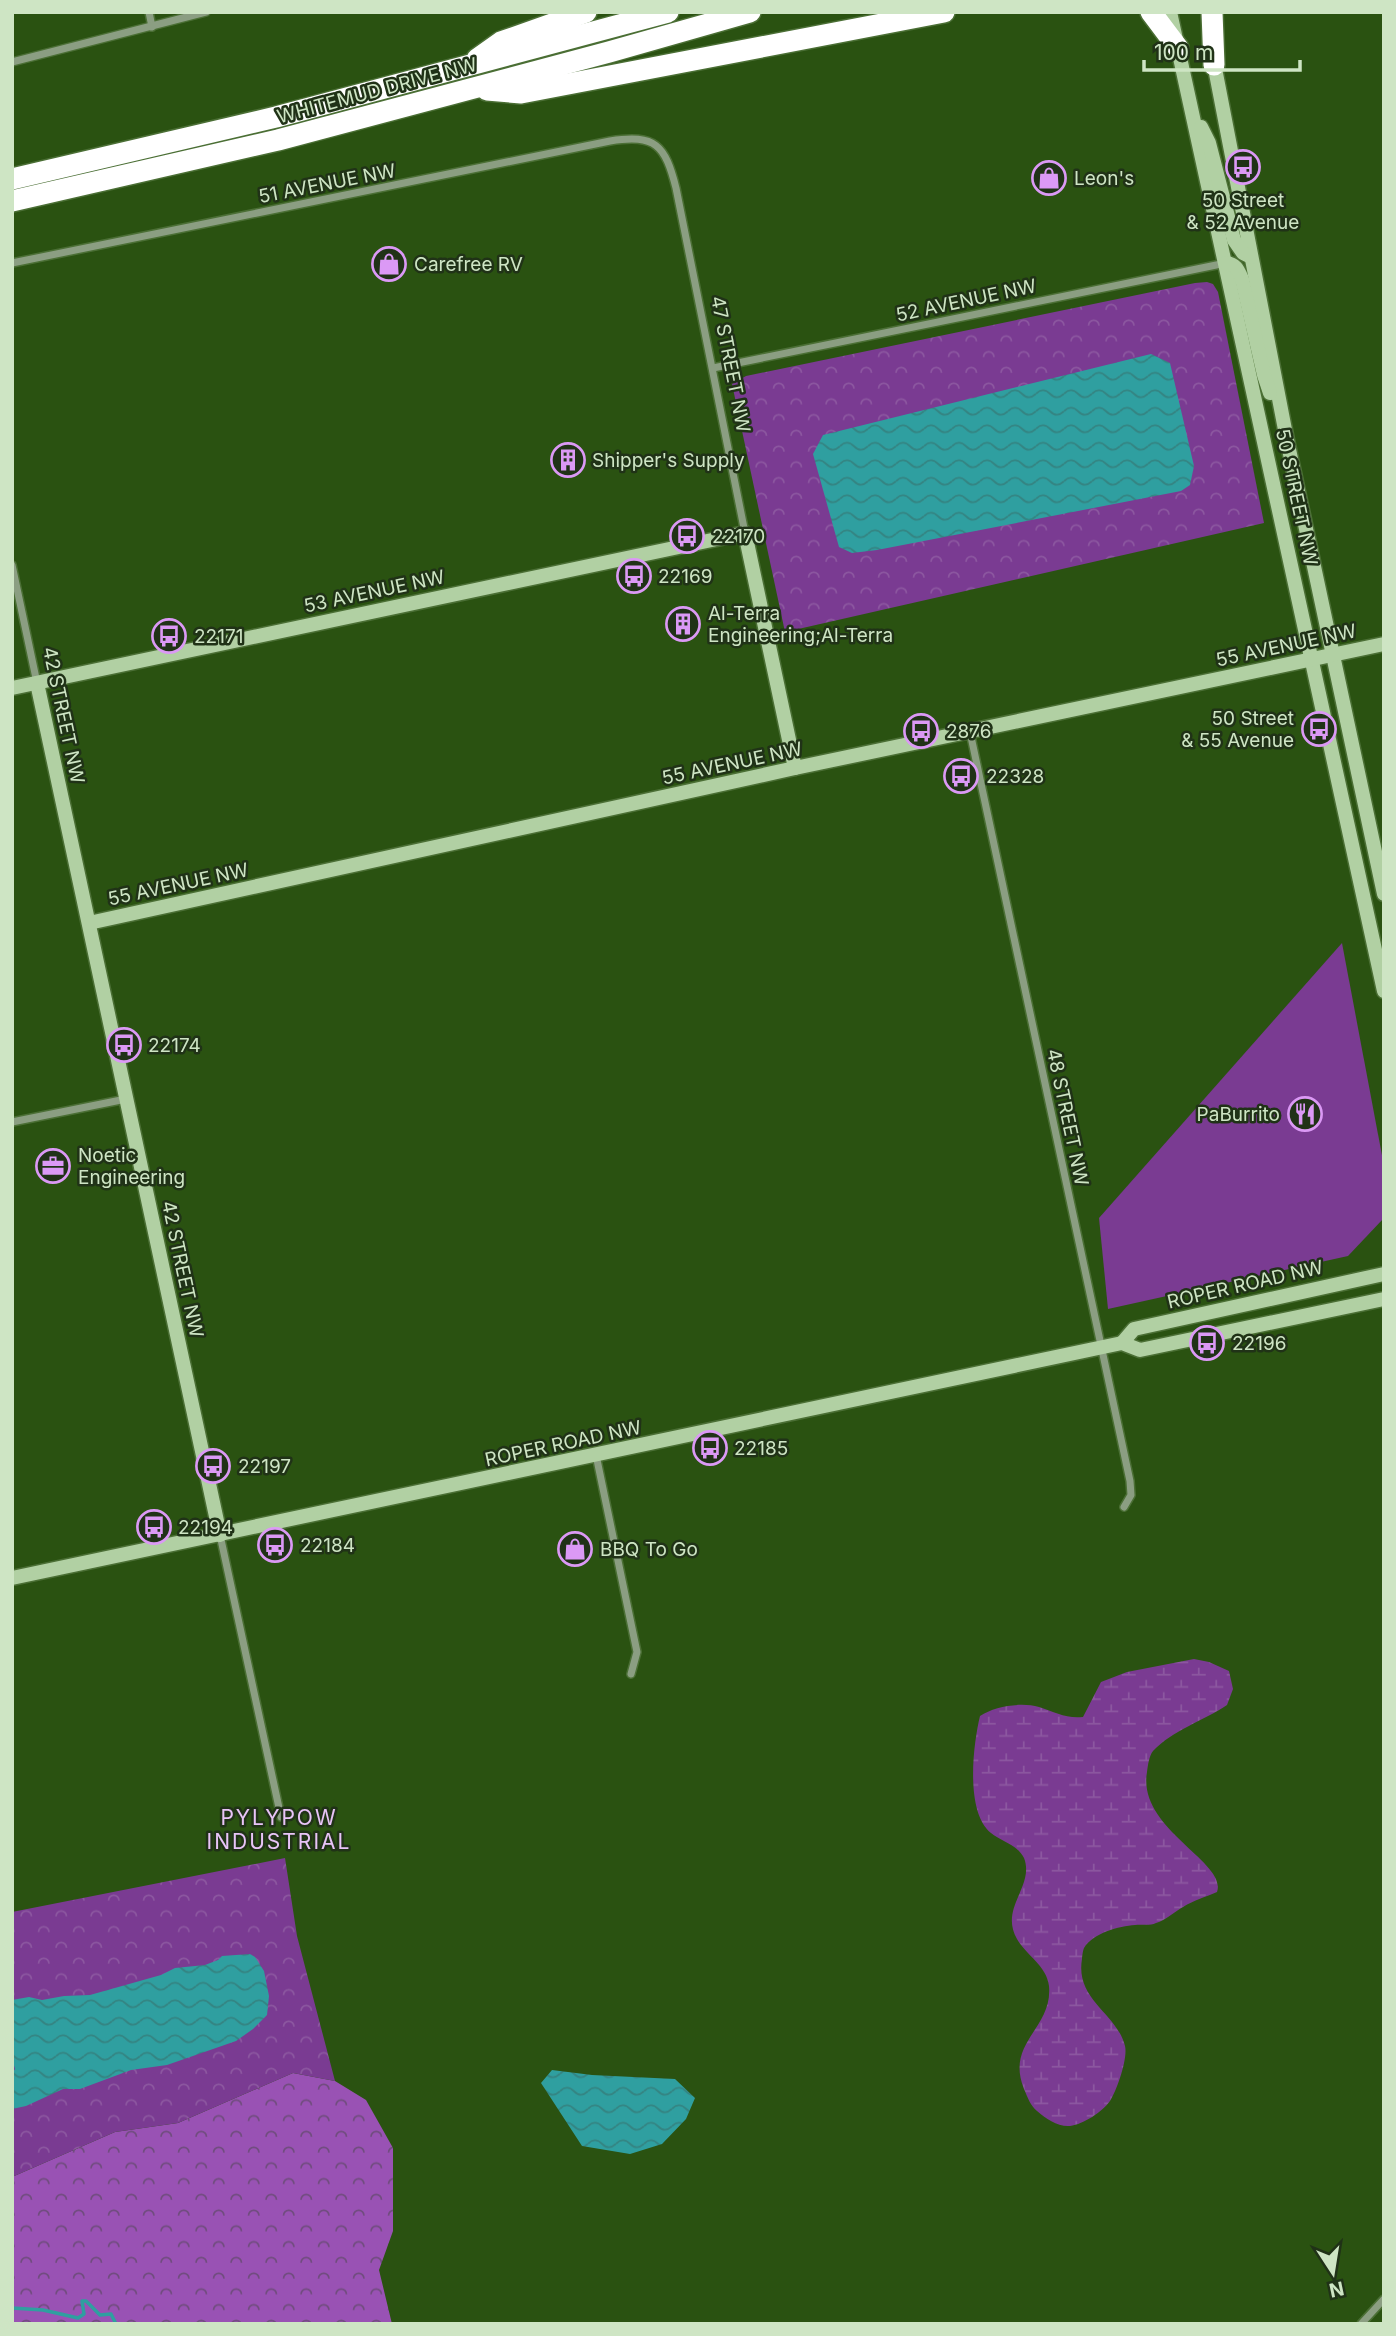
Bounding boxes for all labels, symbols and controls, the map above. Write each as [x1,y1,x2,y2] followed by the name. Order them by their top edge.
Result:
[1144,28,1300,72] scale bar
[1154,40,1213,65] text: 100 m
[275,53,480,128] street label: WHITEMUD DRIVE NW
[1224,148,1262,186] bus stop icon: 50 Street & 52 Avenue
[257,159,398,208] street label: 51 AVENUE NW
[1030,159,1068,197] shop icon: Leon's
[1074,167,1134,190] place label: Leon's
[1187,189,1299,234] place label: 50 Street & 52 Avenue
[370,245,408,283] shop icon: Carefree RV
[414,253,523,276] place label: Carefree RV
[894,274,1039,327] street label: 52 AVENUE NW
[706,294,755,435] street label: 47 STREET NW
[1271,427,1322,568] street label: 50 STREET NW
[549,441,587,479] building icon: Shipper's Supply
[592,449,745,472] place label: Shipper's Supply
[668,517,706,555] bus stop icon: 22170
[712,525,765,548] place label: 22170
[615,557,653,595] bus stop icon: 22169
[302,565,447,618] street label: 53 AVENUE NW
[658,565,712,588] place label: 22169
[708,602,893,647] place label: Al-Terra Engineering;Al-Terra
[664,605,702,643] building icon: Al-Terra Engineering;Al-Terra
[150,617,188,655] bus stop icon: 22171
[1214,619,1359,672] street label: 55 AVENUE NW
[194,625,243,648] place label: 22171
[38,645,89,786] street label: 42 STREET NW
[1181,707,1294,752] place label: 50 Street & 55 Avenue
[1300,710,1338,748] bus stop icon: 50 Street & 55 Avenue
[902,712,940,750] bus stop icon: 2876
[946,720,992,743] place label: 2876
[660,737,805,790] street label: 55 AVENUE NW
[942,757,980,795] bus stop icon: 22328
[986,765,1044,788] place label: 22328
[106,858,251,911] street label: 55 AVENUE NW
[105,1026,143,1064] bus stop icon: 22174
[148,1034,201,1057] place label: 22174
[1042,1046,1093,1188] street label: 48 STREET NW
[1286,1095,1324,1133] restaurant icon: PaBurrito
[1197,1103,1280,1126] place label: PaBurrito
[78,1144,185,1189] place label: Noetic Engineering
[34,1147,72,1185] office icon: Noetic Engineering
[157,1199,208,1340] street label: 42 STREET NW
[1165,1255,1326,1314] street label: ROPER ROAD NW
[1188,1324,1226,1362] bus stop icon: 22196
[1232,1332,1286,1355] place label: 22196
[483,1416,644,1471] street label: ROPER ROAD NW
[691,1429,729,1467] bus stop icon: 22185
[734,1437,788,1460] place label: 22185
[194,1447,232,1485] bus stop icon: 22197
[238,1455,291,1478] place label: 22197
[135,1508,173,1546] bus stop icon: 22194
[178,1516,233,1539] place label: 22194
[256,1526,294,1564] bus stop icon: 22184
[556,1530,594,1568] shop icon: BBQ To Go
[300,1534,355,1557] place label: 22184
[600,1538,698,1561] place label: BBQ To Go
[207,1805,351,1854] district label: PYLYPOW INDUSTRIAL
[1298,2238,1368,2308] north arrow
[1327,2276,1346,2302] text: N

